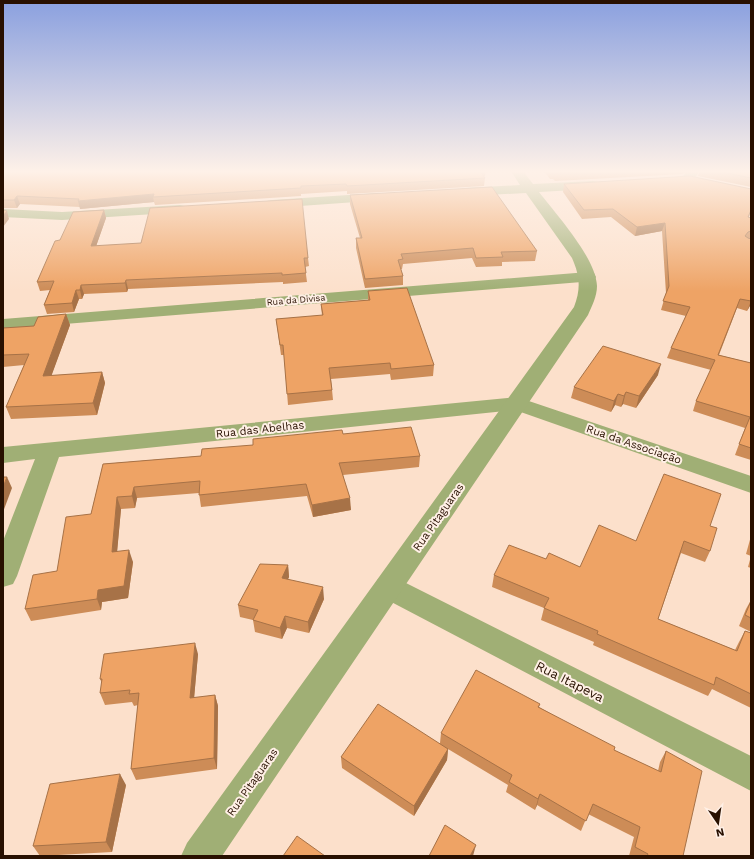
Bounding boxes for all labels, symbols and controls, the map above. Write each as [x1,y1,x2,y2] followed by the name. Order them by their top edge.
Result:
[266,292,326,308] street label: Rua da Divisa
[215,418,305,441] street label: Rua das Abelhas
[585,422,683,467] street label: Rua da Associação
[410,481,467,554] street label: Rua Pitaguaras
[533,658,607,705] street label: Rua Itapeva
[224,746,281,819] street label: Rua Pitaguaras
[698,803,738,843] north arrow
[715,825,726,840] text: N

